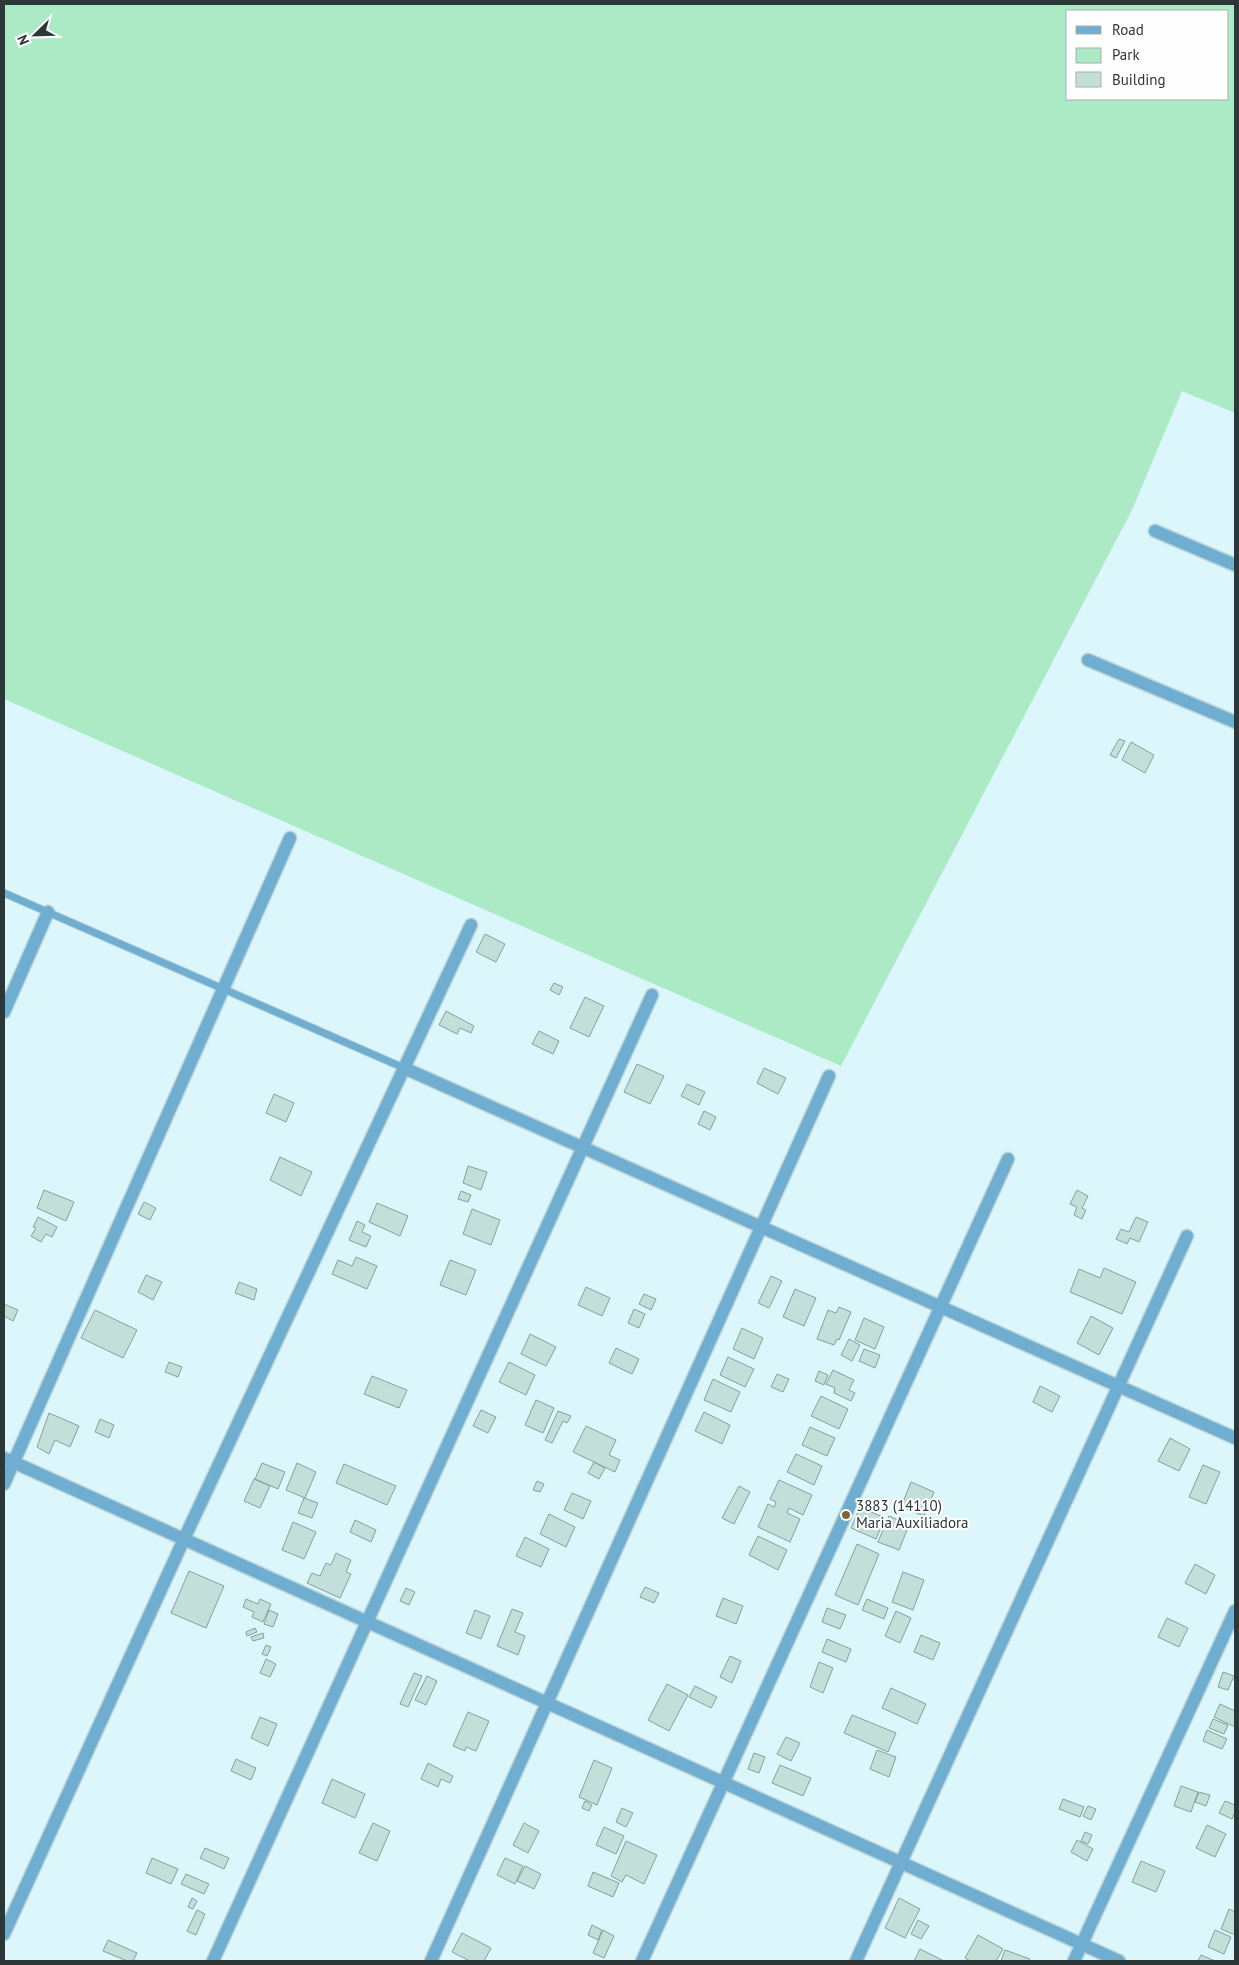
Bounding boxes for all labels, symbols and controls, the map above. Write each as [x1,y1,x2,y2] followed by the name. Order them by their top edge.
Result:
[10,10,60,60] north arrow
[1066,10,1229,100] legend
[1112,20,1144,39] text: Road
[13,32,33,48] text: N
[1112,45,1140,64] text: Park
[1112,70,1166,89] text: Building
[856,1496,969,1532] place label: 3883 (14110) Maria Auxiliadora
[840,1509,852,1521] marker: 3883 (14110) Maria Auxiliadora

